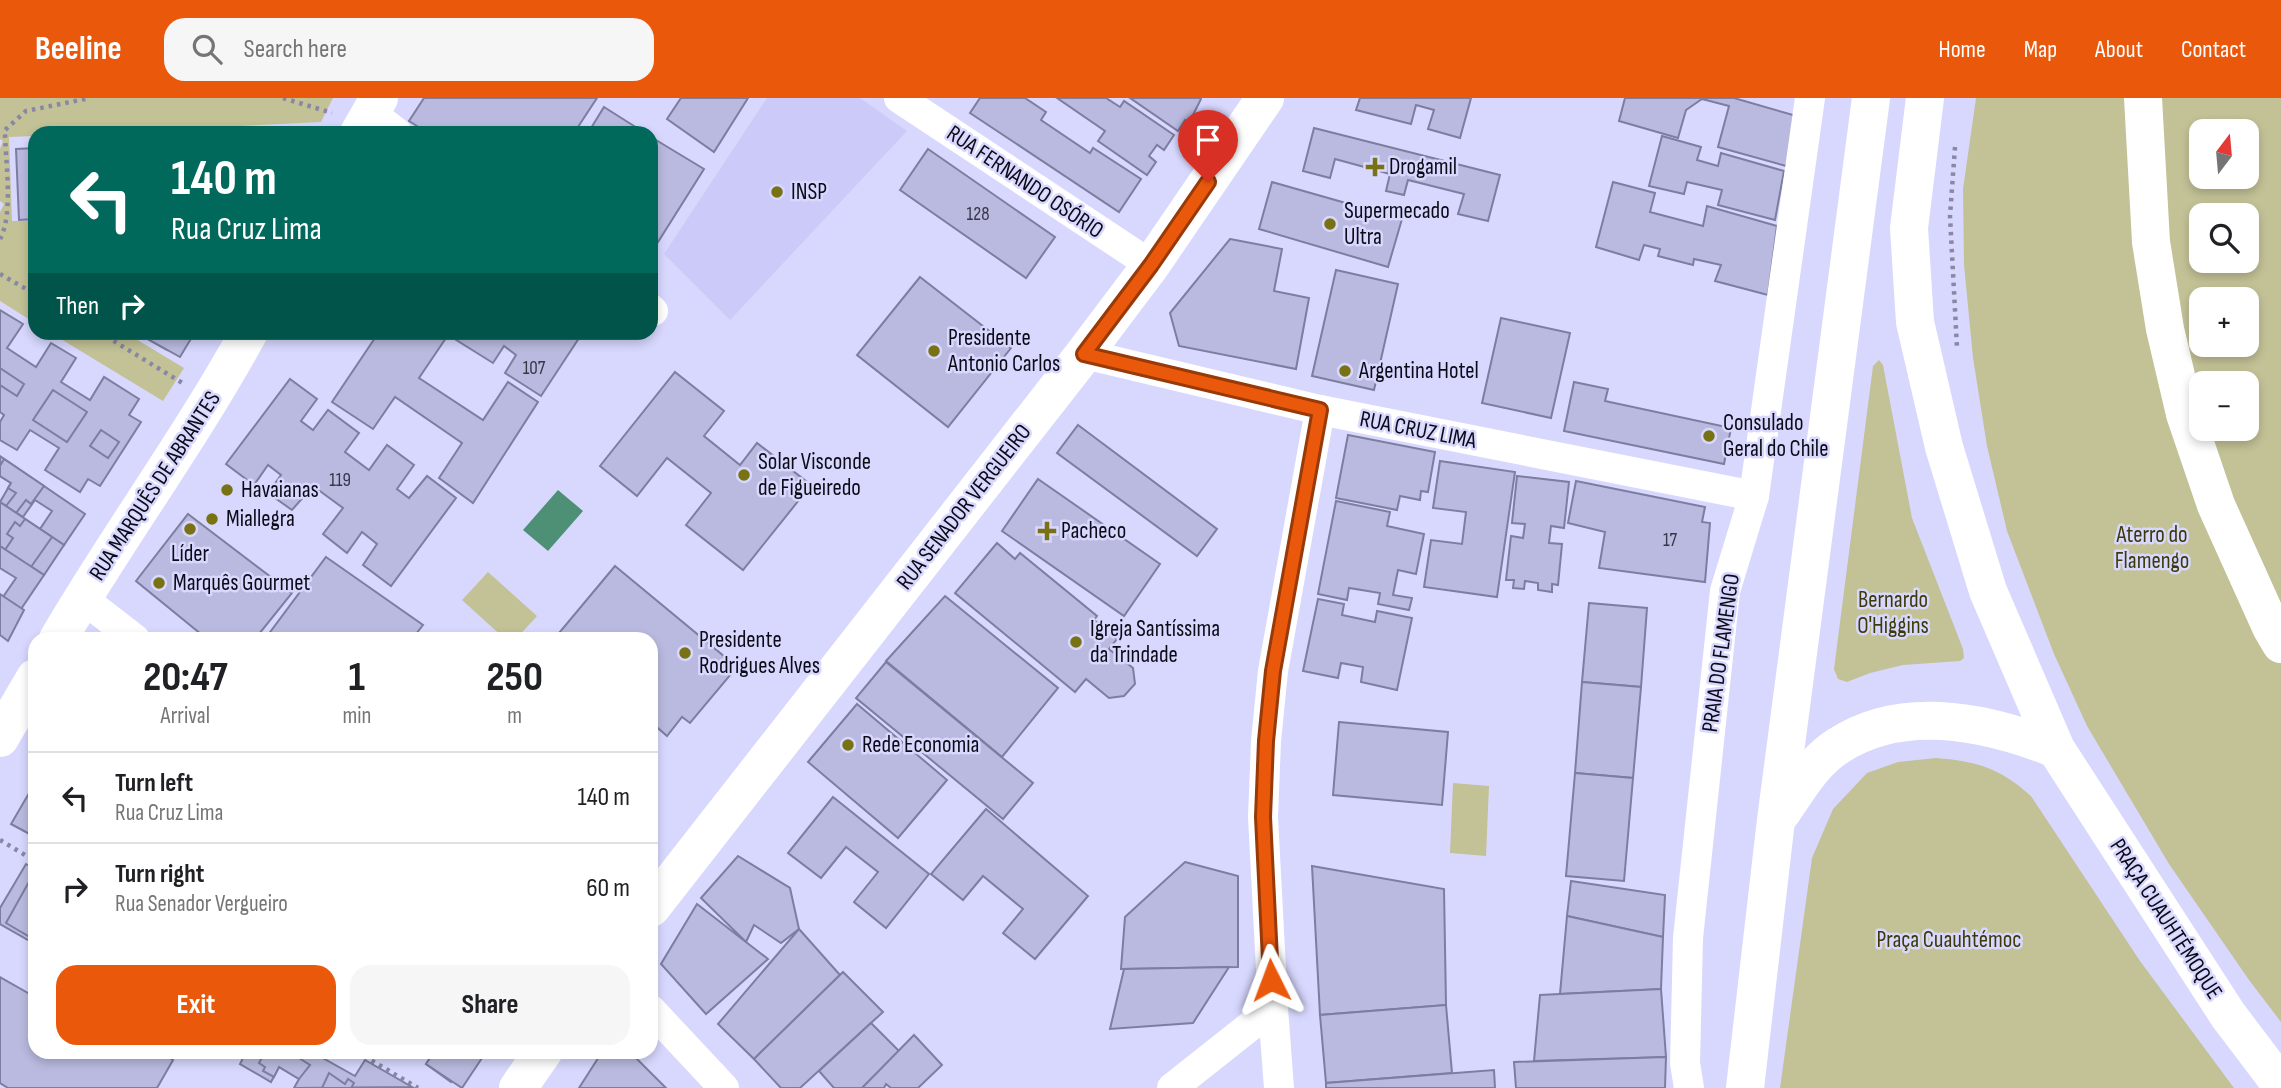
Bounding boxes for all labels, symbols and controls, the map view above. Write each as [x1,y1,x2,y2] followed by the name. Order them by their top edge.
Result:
[164,18,654,81] search box
[35,29,122,69] text: Beeline
[188,30,226,68] icon: search
[244,34,347,65] text: Search here
[1938,35,1986,64] text: Home
[2024,35,2057,64] text: Map
[2095,35,2143,64] text: About
[2181,35,2246,64] text: Contact
[1178,110,1238,182] pin
[941,119,1109,245] street label: RUA FERNANDO OSÓRIO
[2189,119,2259,189] north arrow
[2189,119,2259,441] map controls
[1189,121,1227,159] icon: arrive
[171,150,277,209] text: 140 m
[1389,153,1457,181] place label: Drogamil
[56,154,147,245] icon: left
[1367,159,1383,175] marker: Drogamil
[791,178,827,206] place label: INSP
[769,184,785,200] marker: INSP
[1344,197,1450,251] place label: Supermecado Ultra
[966,203,990,226] house number: 128
[2189,203,2259,273] button: search
[171,210,322,249] text: Rua Cruz Lima
[1322,216,1338,232] marker: Supermecado Ultra
[113,287,151,325] icon: right
[2189,287,2259,357] button: +
[56,291,99,322] text: Then
[947,324,1060,378] place label: Presidente Antonio Carlos
[926,343,942,359] marker: Presidente Antonio Carlos
[523,357,546,380] house number: 107
[1358,357,1479,385] place label: Argentina Hotel
[1337,363,1353,379] marker: Argentina Hotel
[2189,371,2259,441] button: −
[83,386,227,586] street label: RUA MARQUÊS DE ABRANTES
[1357,405,1479,455] street label: RUA CRUZ LIMA
[1723,409,1828,463] place label: Consulado Geral do Chile
[891,419,1037,595] street label: RUA SENADOR VERGUEIRO
[1701,428,1717,444] marker: Consulado Geral do Chile
[758,448,871,502] place label: Solar Visconde de Figueiredo
[736,467,752,483] marker: Solar Visconde de Figueiredo
[329,469,351,492] house number: 119
[241,476,319,504] place label: Havaianas
[219,482,235,498] marker: Havaianas
[226,505,295,533] place label: Miallegra
[204,511,220,527] marker: Miallegra
[1061,517,1126,545] place label: Pacheco
[182,521,198,537] marker: Líder
[2115,521,2189,575] park label: Aterro do Flamengo
[1039,523,1055,539] marker: Pacheco
[1663,529,1678,552] house number: 17
[171,540,210,568] place label: Líder
[173,569,310,597] place label: Marquês Gourmet
[1696,572,1746,734] street label: PRAIA DO FLAMENGO
[151,575,167,591] marker: Marquês Gourmet
[1857,586,1929,640] park label: Bernardo O'Higgins
[1090,615,1220,669] place label: Igreja Santíssima da Trindade
[699,626,820,680] place label: Presidente Rodrigues Alves
[1068,634,1084,650] marker: Igreja Santíssima da Trindade
[677,645,693,661] marker: Presidente Rodrigues Alves
[143,652,227,703] text: 20:47
[349,652,365,703] text: 1
[486,652,543,703] text: 250
[160,702,210,730] text: Arrival
[342,702,371,730] text: min
[507,702,522,730] text: m
[862,731,979,759] place label: Rede Economia
[840,737,856,753] marker: Rede Economia
[115,768,193,799] text: Turn left
[56,779,94,817] icon: left
[578,782,630,813] text: 140 m
[115,799,223,827] text: Rua Cruz Lima
[2104,834,2228,1004] street label: PRAÇA CUAUHTÉMOQUE
[115,859,204,890] text: Turn right
[56,870,94,908] icon: right
[586,873,630,904] text: 60 m
[115,890,288,918] text: Rua Senador Vergueiro
[1877,926,2021,954] park label: Praça Cuauhtémoc
[1234,943,1308,1017] position arrow
[56,965,336,1045] button: Exit
[350,965,630,1045] button: Share

